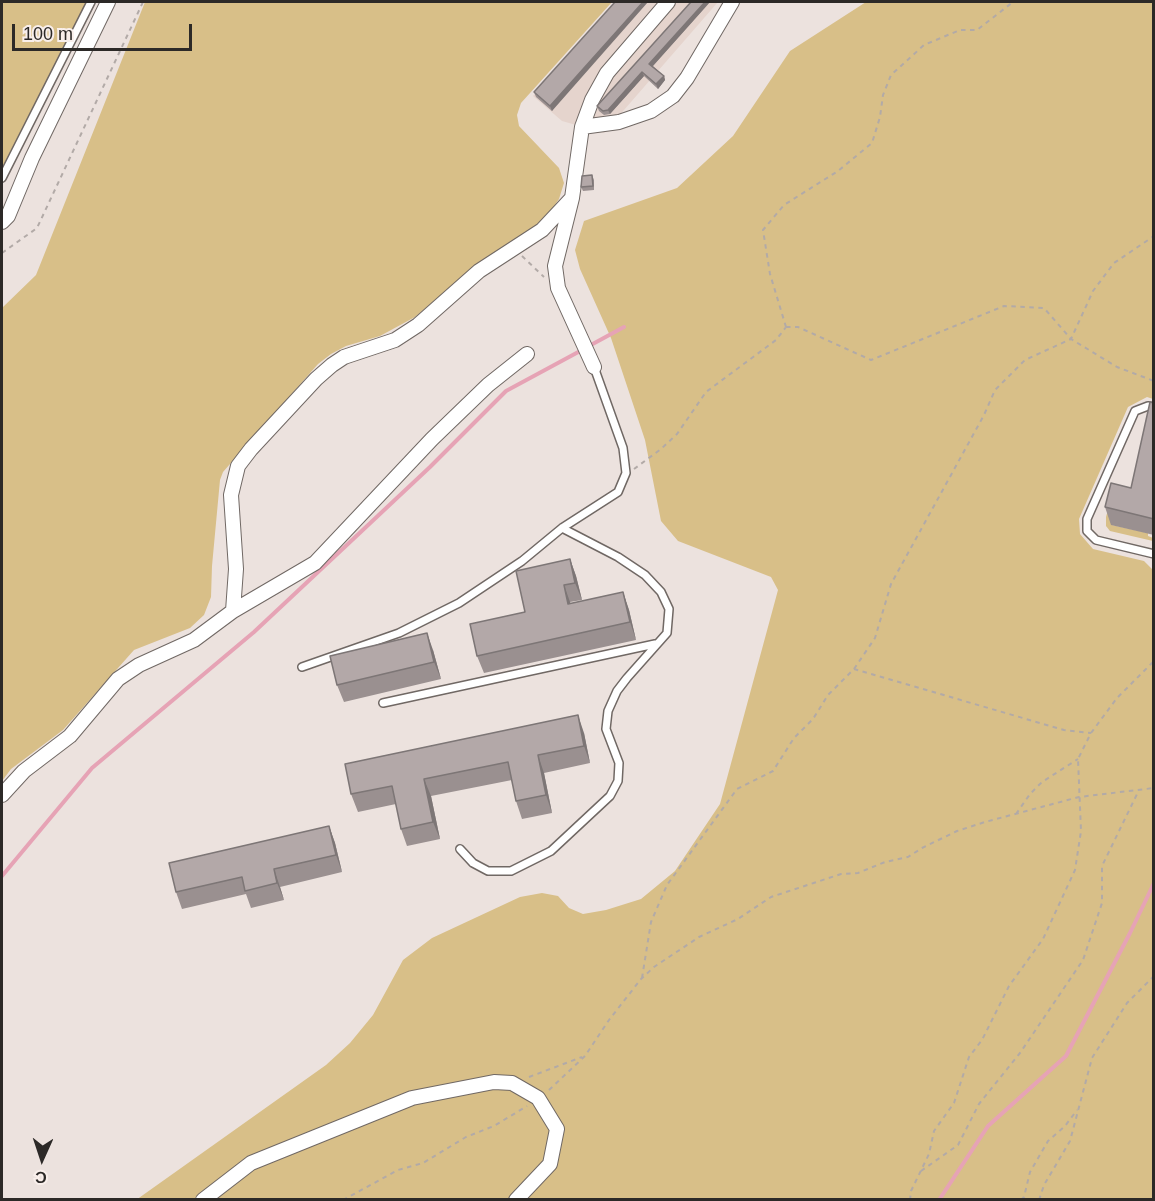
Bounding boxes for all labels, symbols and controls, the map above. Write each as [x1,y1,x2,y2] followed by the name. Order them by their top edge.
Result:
[15,12,195,50] scale bar
[23,24,73,44] text: 100 m
[12,1129,72,1189] north arrow
[35,1169,47,1186] text: С

